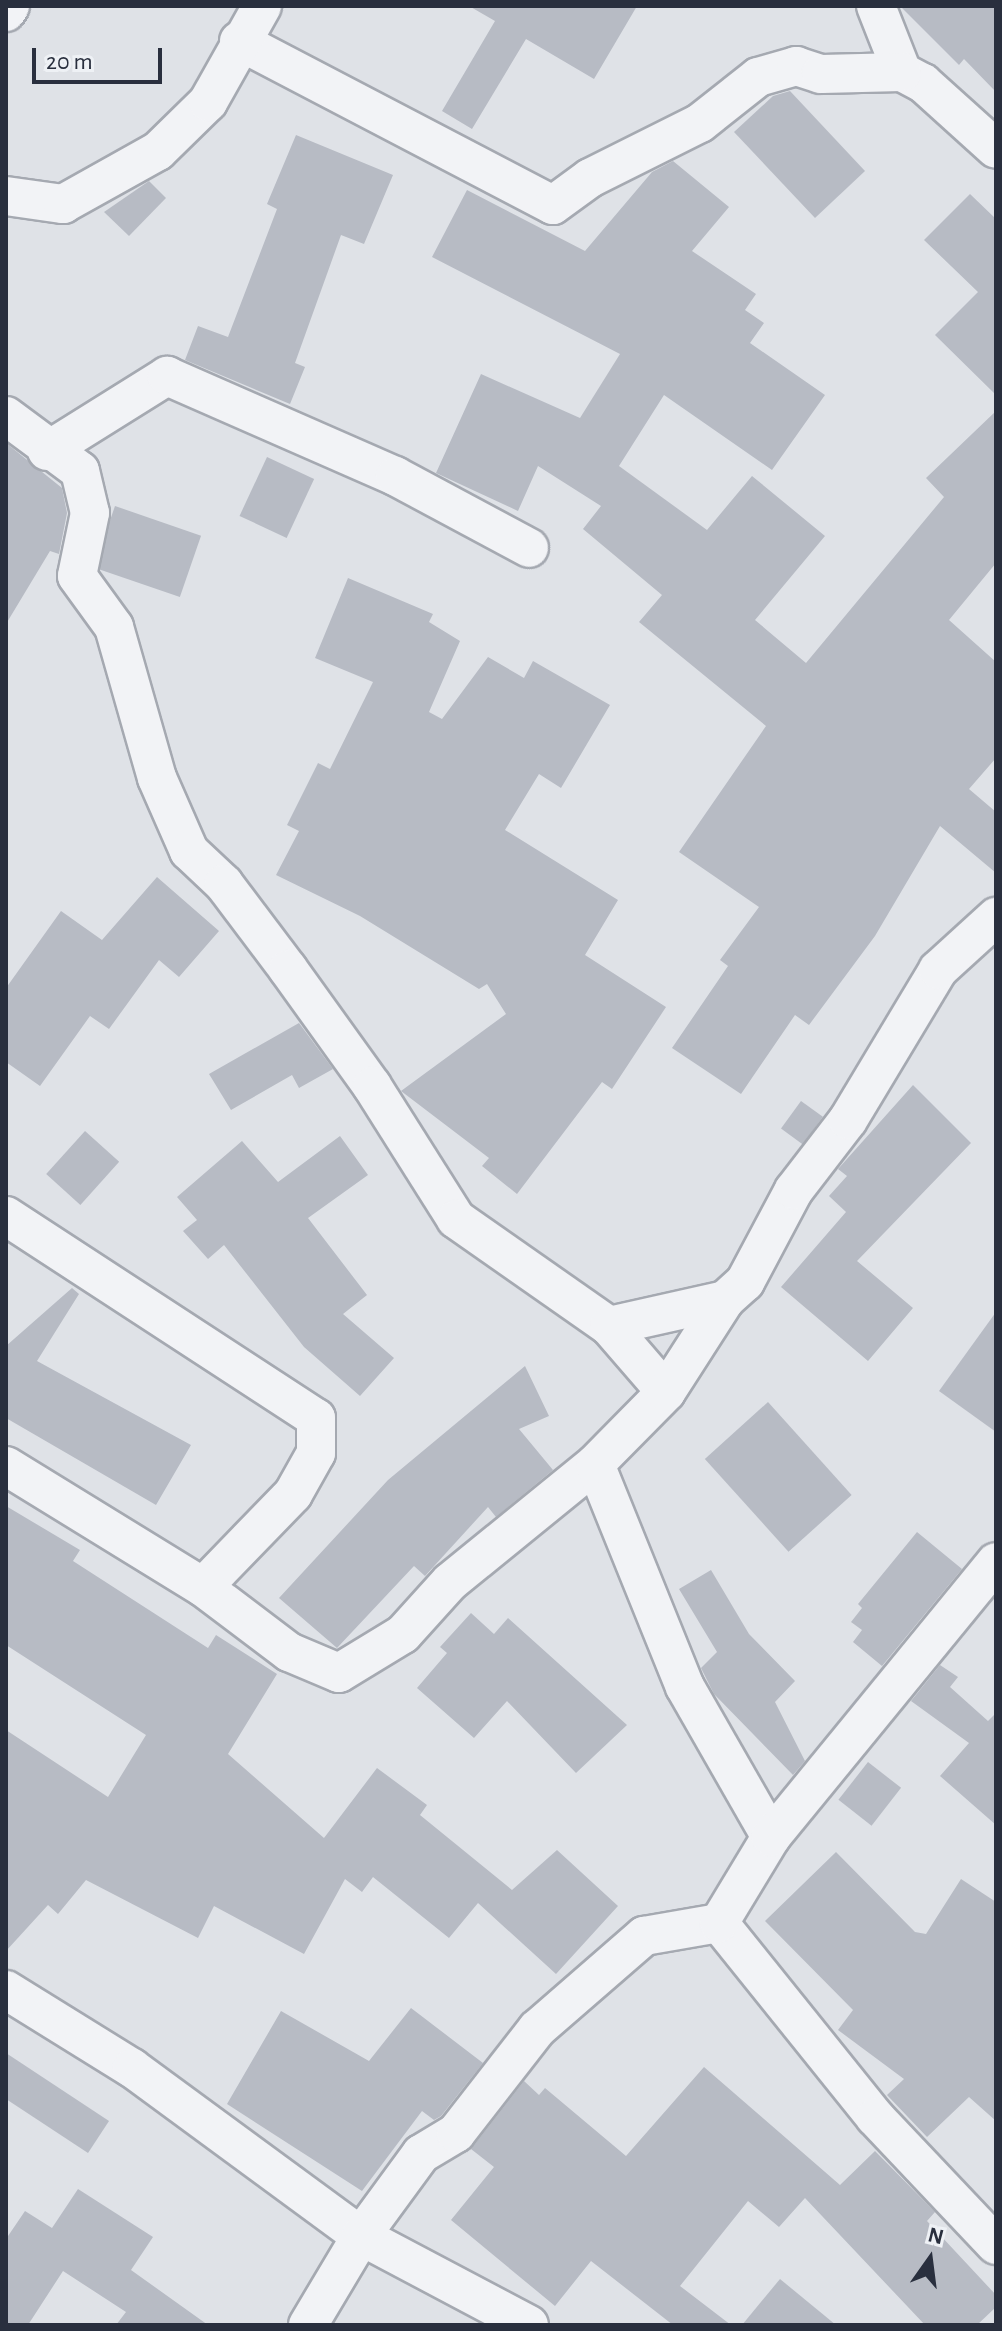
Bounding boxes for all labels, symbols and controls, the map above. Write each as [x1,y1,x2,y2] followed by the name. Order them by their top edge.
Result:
[36,32,166,82] scale bar
[46,50,93,74] text: 20 m
[890,2219,970,2299] north arrow
[926,2223,946,2248] text: N

